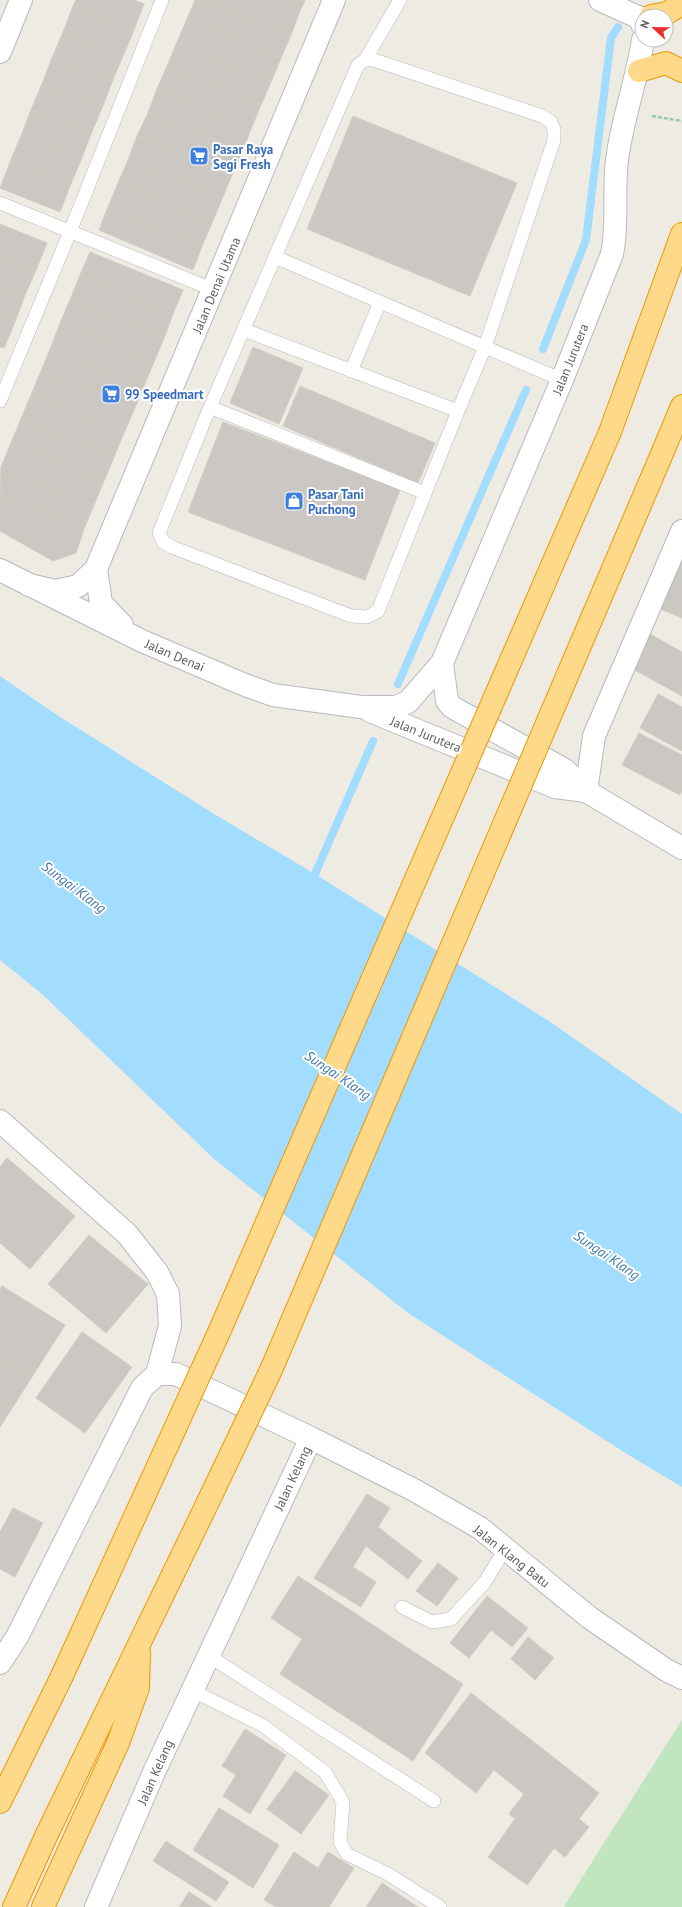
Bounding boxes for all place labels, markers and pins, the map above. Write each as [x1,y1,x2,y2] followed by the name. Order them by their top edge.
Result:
[213,141,273,173] place label: Pasar Raya Segi Fresh
[188,145,210,167] supermarket icon: Pasar Raya Segi Fresh
[100,383,122,405] supermarket icon: 99 Speedmart
[125,386,204,403] place label: 99 Speedmart
[308,486,364,518] place label: Pasar Tani Puchong
[283,490,305,512] shop icon: Pasar Tani Puchong

